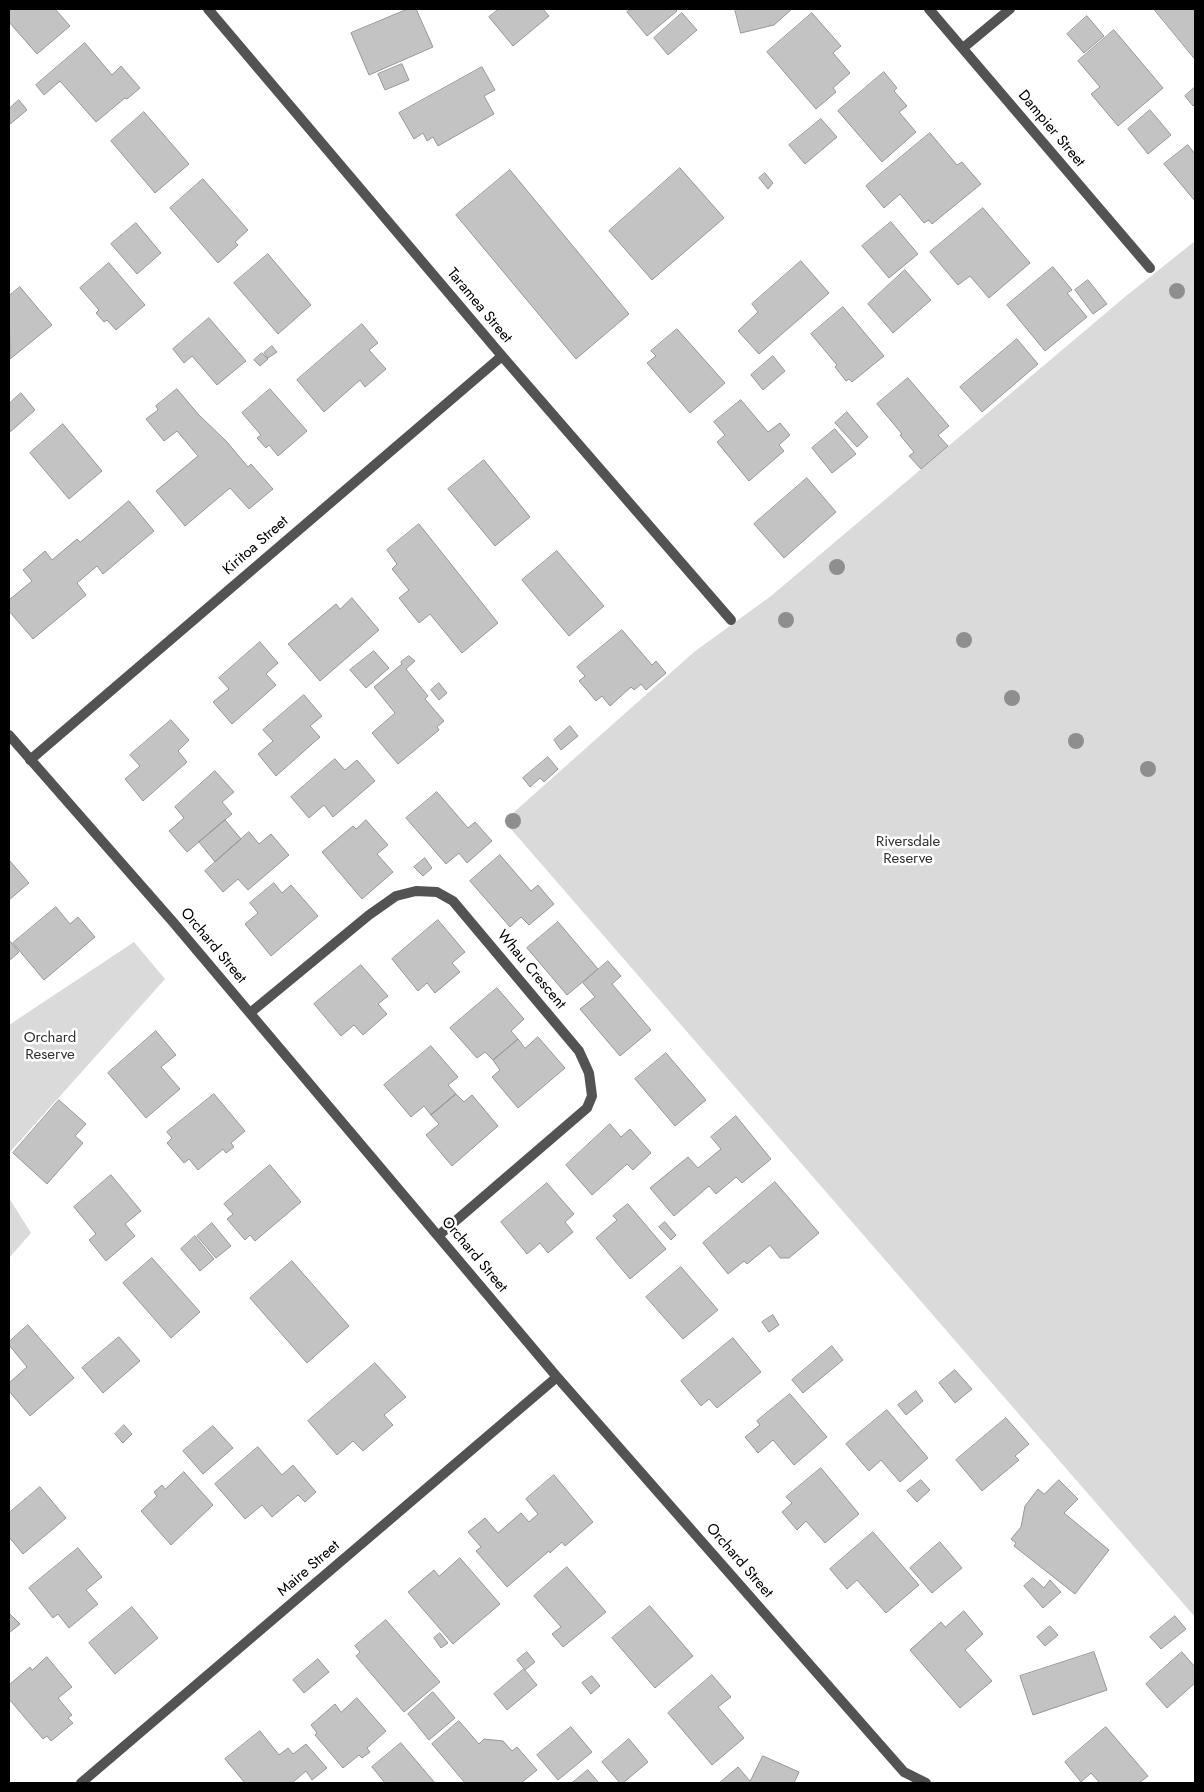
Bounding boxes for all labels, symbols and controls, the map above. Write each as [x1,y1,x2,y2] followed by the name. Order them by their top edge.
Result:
[1014,87,1088,171] street label: Dampier Street
[443,265,515,347] street label: Taramea Street
[220,513,292,579] street label: Kiritoa Street
[876,833,940,868] park label: Riversdale Reserve
[176,905,250,987] street label: Orchard Street
[493,927,569,1013] street label: Whau Crescent
[24,1029,76,1064] park label: Orchard Reserve
[437,1214,511,1296] street label: Orchard Street
[702,1520,776,1602] street label: Orchard Street
[274,1537,344,1601] street label: Maire Street

